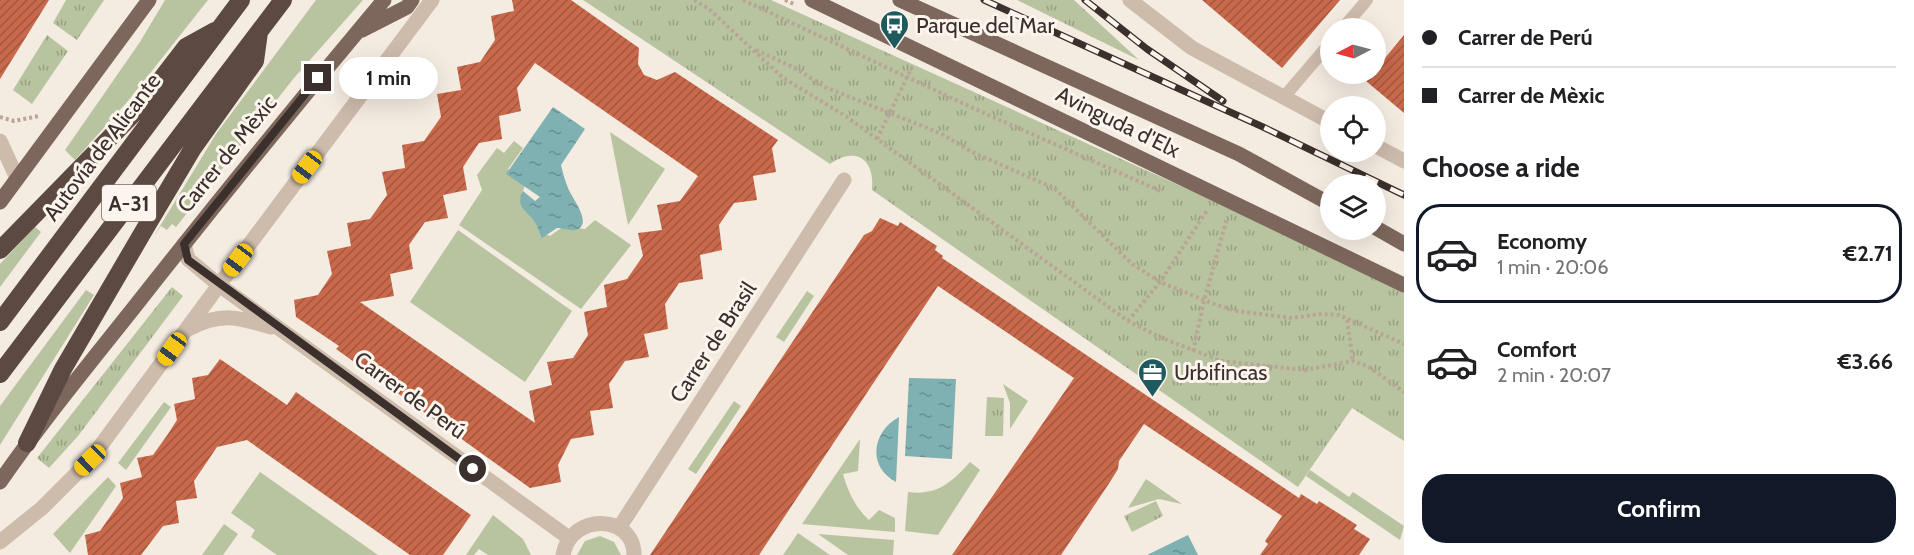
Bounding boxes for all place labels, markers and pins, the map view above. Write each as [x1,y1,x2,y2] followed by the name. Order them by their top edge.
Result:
[879,9,911,51] bus stop icon: Parque del Mar
[916,12,1054,39] place label: Parque del Mar
[1137,356,1169,398] office icon: Urbifincas
[1174,359,1267,386] place label: Urbifincas

